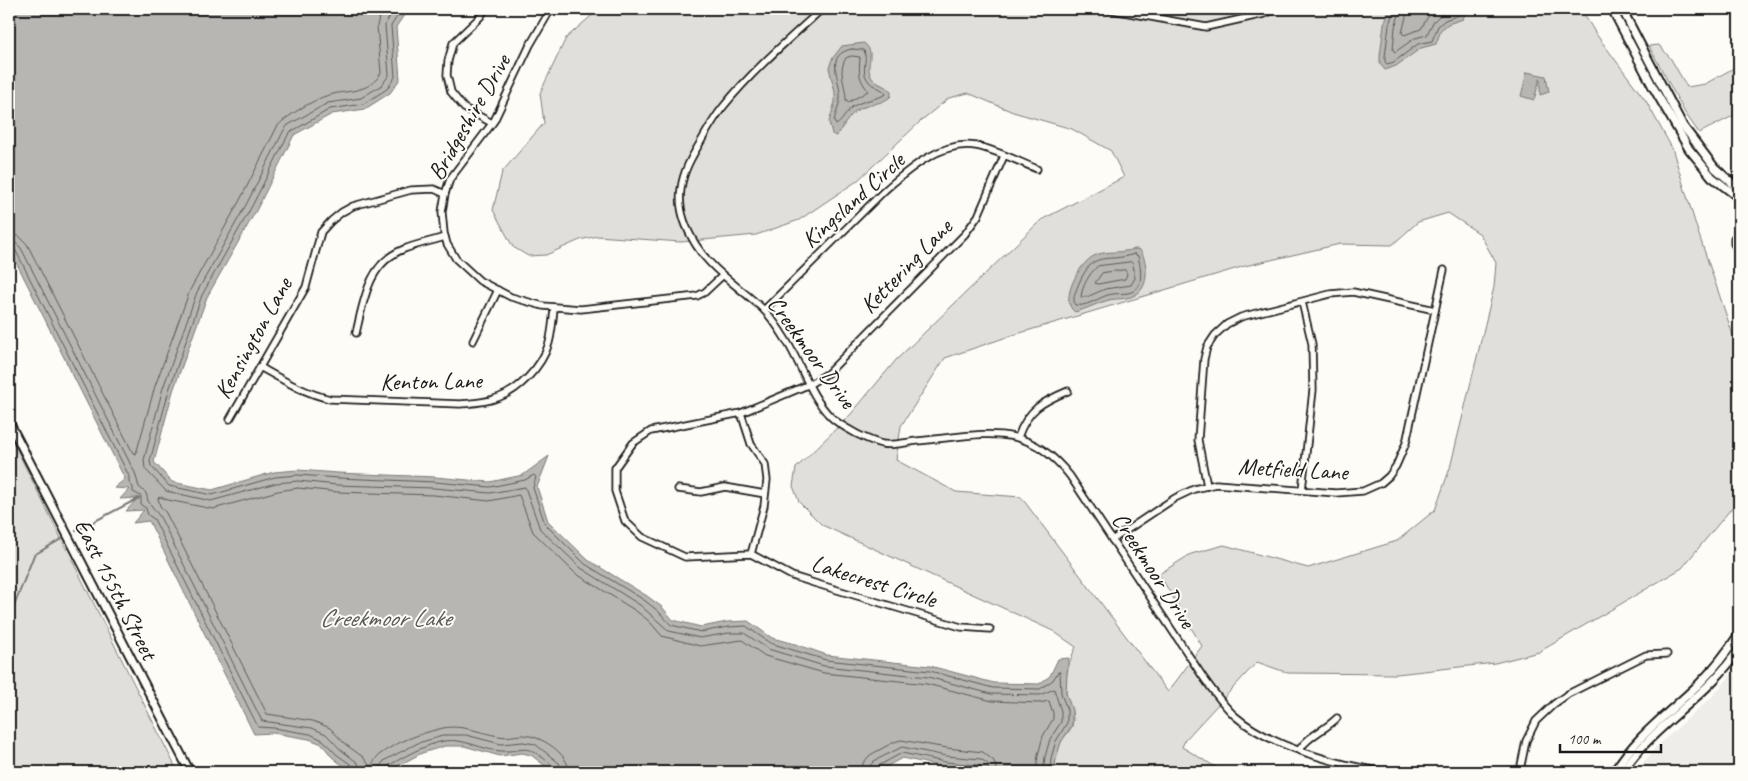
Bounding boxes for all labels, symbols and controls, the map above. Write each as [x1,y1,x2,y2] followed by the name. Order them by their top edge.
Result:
[421,47,518,185] street label: Bridgeshire Drive
[795,144,912,254] street label: Kingsland Circle
[854,211,960,320] street label: Kettering Lane
[207,270,300,404] street label: Kensington Lane
[761,290,864,416] street label: Creekmoor Drive
[380,365,484,397] street label: Kenton Lane
[1237,451,1351,487] street label: Metfield Lane
[1105,507,1204,635] street label: Creekmoor Drive
[68,514,165,666] street label: East 155th Street
[808,548,942,615] street label: Lakecrest Circle
[320,602,454,634] water label: Creekmoor Lake
[1560,721,1662,753] scale bar
[1568,730,1602,749] text: 100 m

